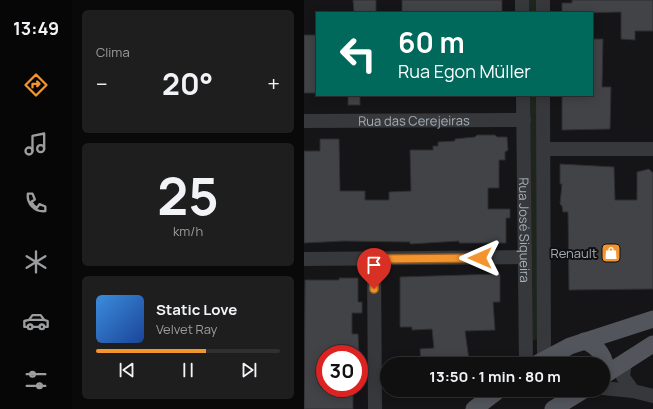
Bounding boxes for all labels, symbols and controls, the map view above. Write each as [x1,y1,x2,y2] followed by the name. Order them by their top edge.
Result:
[13,16,59,40] text: 13:49
[398,23,465,61] text: 60 m
[332,28,384,80] icon: left
[96,43,130,61] text: Clima
[398,59,531,83] text: Rua Egon Müller
[162,63,213,104] text: 20°
[96,69,108,99] text: −
[267,69,280,99] text: +
[22,71,50,99] icon: directions
[358,111,470,130] street label: Rua das Cerejeiras
[22,130,50,158] icon: music
[157,160,219,231] text: 25
[515,177,534,283] street label: Rua José Siqueira
[22,189,50,217] icon: phone
[173,222,203,240] text: km/h
[459,237,501,279] position arrow
[600,242,622,264] shop icon: Renault
[550,244,597,262] place label: Renault
[22,248,50,276] icon: climate
[357,248,391,289] pin
[363,254,385,276] icon: arrive
[156,299,237,320] text: Static Love
[22,307,50,335] icon: car
[156,320,217,338] text: Velvet Ray
[316,345,368,397] speed limit sign: 30
[116,359,138,381] icon: previous
[177,359,199,381] icon: pause
[238,359,260,381] icon: next
[22,366,50,394] icon: filters
[429,366,561,387] text: 13:50 · 1 min · 80 m

